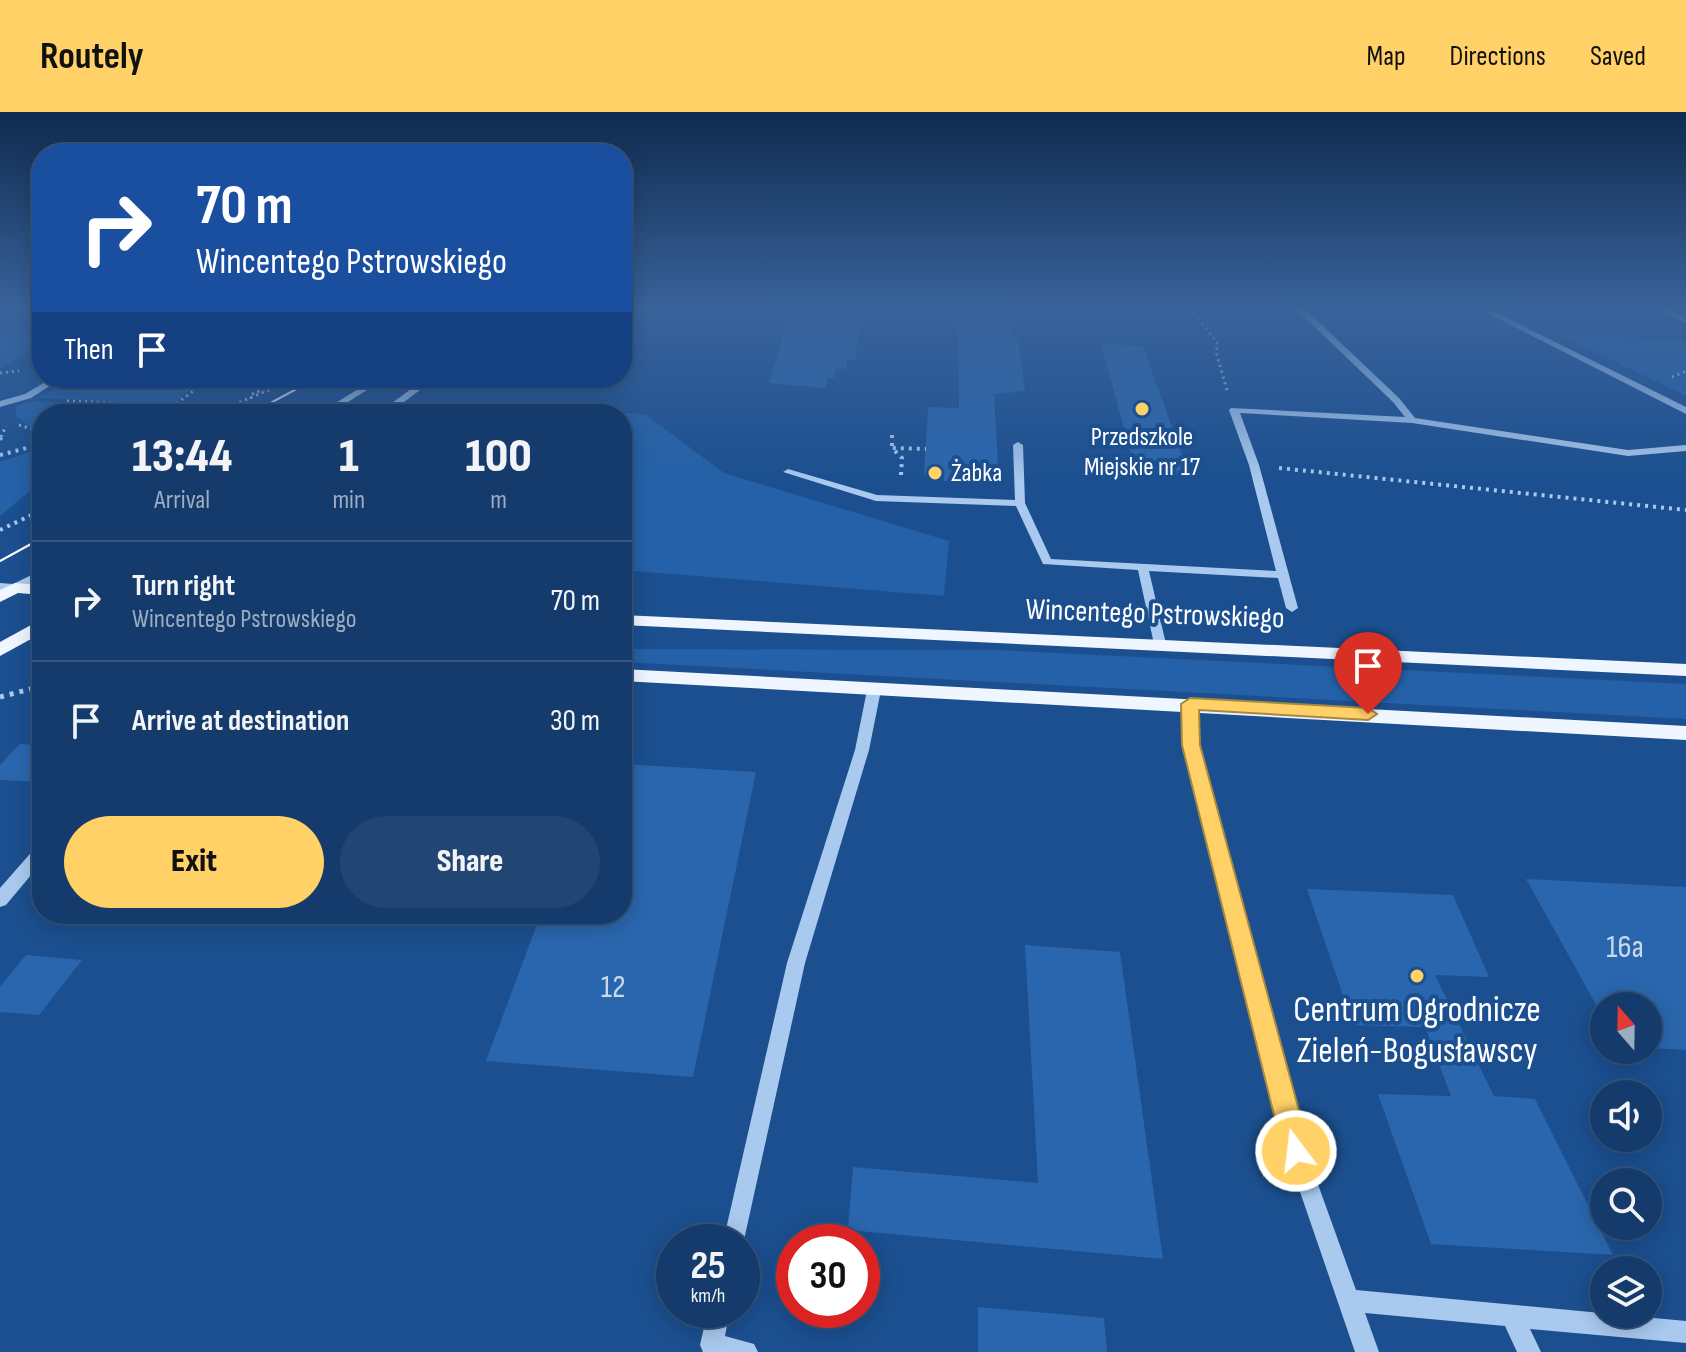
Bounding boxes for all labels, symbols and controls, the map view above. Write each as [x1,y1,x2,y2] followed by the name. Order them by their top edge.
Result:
[40,34,144,79] text: Routely
[1367,40,1406,73] text: Map
[1450,40,1546,73] text: Directions
[1590,40,1646,73] text: Saved
[196,173,293,240] text: 70 m
[64,176,168,280] icon: right
[196,241,507,284] text: Wincentego Pstrowskiego
[130,328,174,372] icon: arrive
[64,332,114,368] text: Then
[1133,400,1151,418] marker: Przedszkole Miejskie nr 17
[1084,422,1201,483] place label: Przedszkole Miejskie nr 17
[132,428,232,485] text: 13:44
[339,428,359,485] text: 1
[465,428,532,485] text: 100
[951,458,1002,489] place label: Żabka
[926,464,944,482] marker: Żabka
[154,485,210,516] text: Arrival
[332,485,365,516] text: min
[490,485,507,516] text: m
[132,568,235,604] text: Turn right
[64,579,108,623] icon: right
[551,583,600,619] text: 70 m
[1025,591,1285,637] street label: Wincentego Pstrowskiego
[132,604,356,635] text: Wincentego Pstrowskiego
[1334,632,1402,714] pin
[1346,644,1390,688] icon: arrive
[64,699,108,743] icon: arrive
[132,703,349,739] text: Arrive at destination
[550,703,600,739] text: 30 m
[64,816,324,908] button: Exit
[340,816,600,908] button: Share
[1606,928,1644,967] house number: 16a
[1408,967,1426,985] marker: Centrum Ogrodnicze Zieleń-Bogusławscy
[601,968,625,1007] house number: 12
[1293,989,1541,1073] place label: Centrum Ogrodnicze Zieleń-Bogusławscy
[1590,992,1662,1064] north arrow
[1590,992,1662,1328] map controls
[1590,1080,1662,1152] button: sound
[1254,1109,1338,1193] position arrow
[1590,1168,1662,1240] button: search
[776,1224,880,1328] speed limit sign: 30
[690,1242,726,1290] text: 25
[1590,1256,1662,1328] button: layers
[691,1284,725,1308] text: km/h

